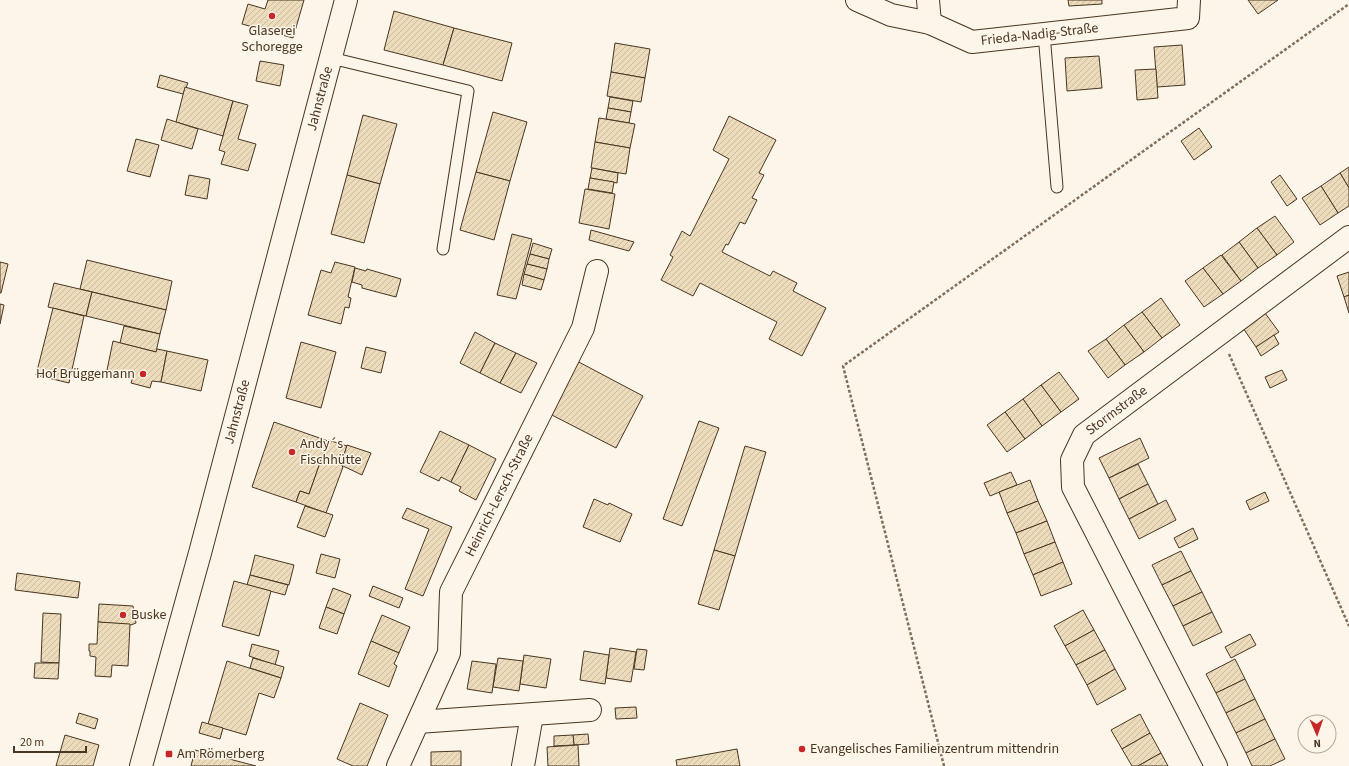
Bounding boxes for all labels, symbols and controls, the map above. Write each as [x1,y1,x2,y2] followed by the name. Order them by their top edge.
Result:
[267,11,277,21] marker: Glaserei Schoregge
[980,18,1099,51] street label: Frieda-Nadig-Straße
[241,21,303,57] place label: Glaserei Schoregge
[302,64,338,133] street label: Jahnstraße
[36,364,135,384] place label: Hof Brüggemann
[138,369,148,379] marker: Hof Brüggemann
[219,377,255,446] street label: Jahnstraße
[1082,381,1152,440] street label: Stormstraße
[460,431,538,560] street label: Heinrich-Lersch-Straße
[300,434,361,470] place label: Andy´s Fischhütte
[287,447,297,457] marker: Andy´s Fischhütte
[131,605,166,625] place label: Buske
[118,610,128,620] marker: Buske
[1297,714,1337,754] north arrow
[14,728,86,754] scale bar
[20,734,44,751] text: 20 m
[1313,736,1321,751] text: N
[810,739,1059,759] place label: Evangelisches Familienzentrum mittendrin
[177,744,264,764] place label: Am Römerberg
[797,744,807,754] marker: Evangelisches Familienzentrum mittendrin
[164,749,174,759] marker: Am Römerberg

